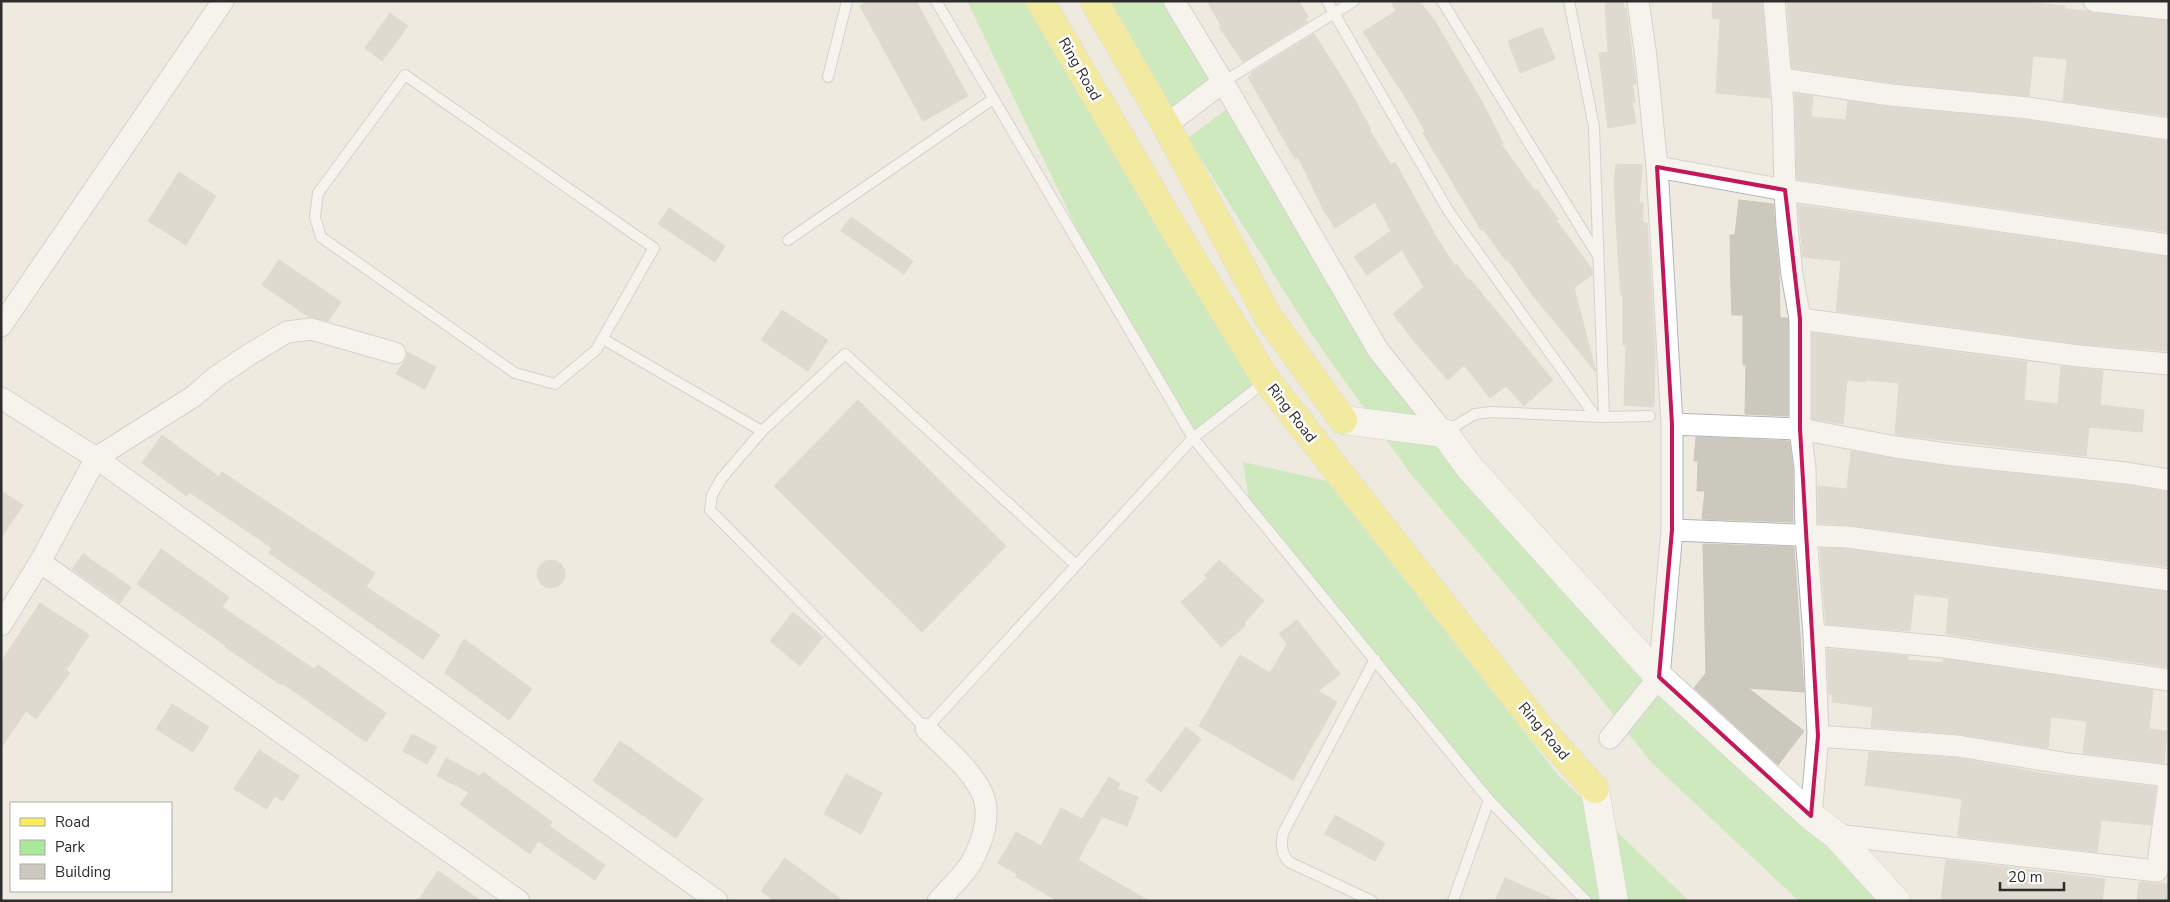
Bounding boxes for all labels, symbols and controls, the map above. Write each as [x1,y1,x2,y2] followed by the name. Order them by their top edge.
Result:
[1054,34,1106,104] street label: Ring Road
[1263,379,1321,447] street label: Ring Road
[1514,698,1574,764] street label: Ring Road
[10,802,172,892] legend
[55,812,90,832] text: Road
[55,837,85,857] text: Park
[2000,860,2064,892] scale bar
[55,862,111,882] text: Building
[2008,867,2043,887] text: 20 m

